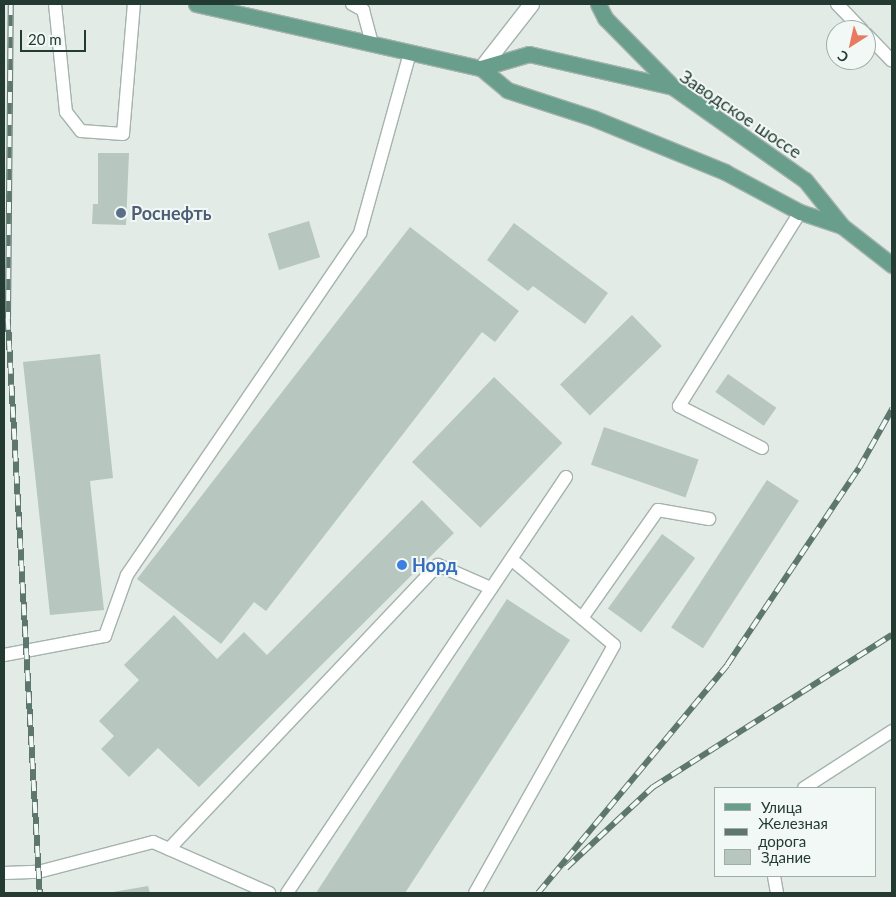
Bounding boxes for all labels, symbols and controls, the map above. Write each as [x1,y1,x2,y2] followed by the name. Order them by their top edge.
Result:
[22,20,89,52] scale bar
[826,20,876,70] north arrow
[28,30,62,48] text: 20 m
[834,47,851,67] text: С
[676,65,806,163] street label: Заводское шоссе
[131,202,211,224] place label: Роснефть
[115,207,127,219] marker: Роснефть
[412,554,457,576] place label: Норд
[396,559,408,571] marker: Норд
[714,787,876,877] legend
[761,798,802,816] text: Улица
[758,814,828,850] text: Железная дорога
[761,848,811,866] text: Здание

